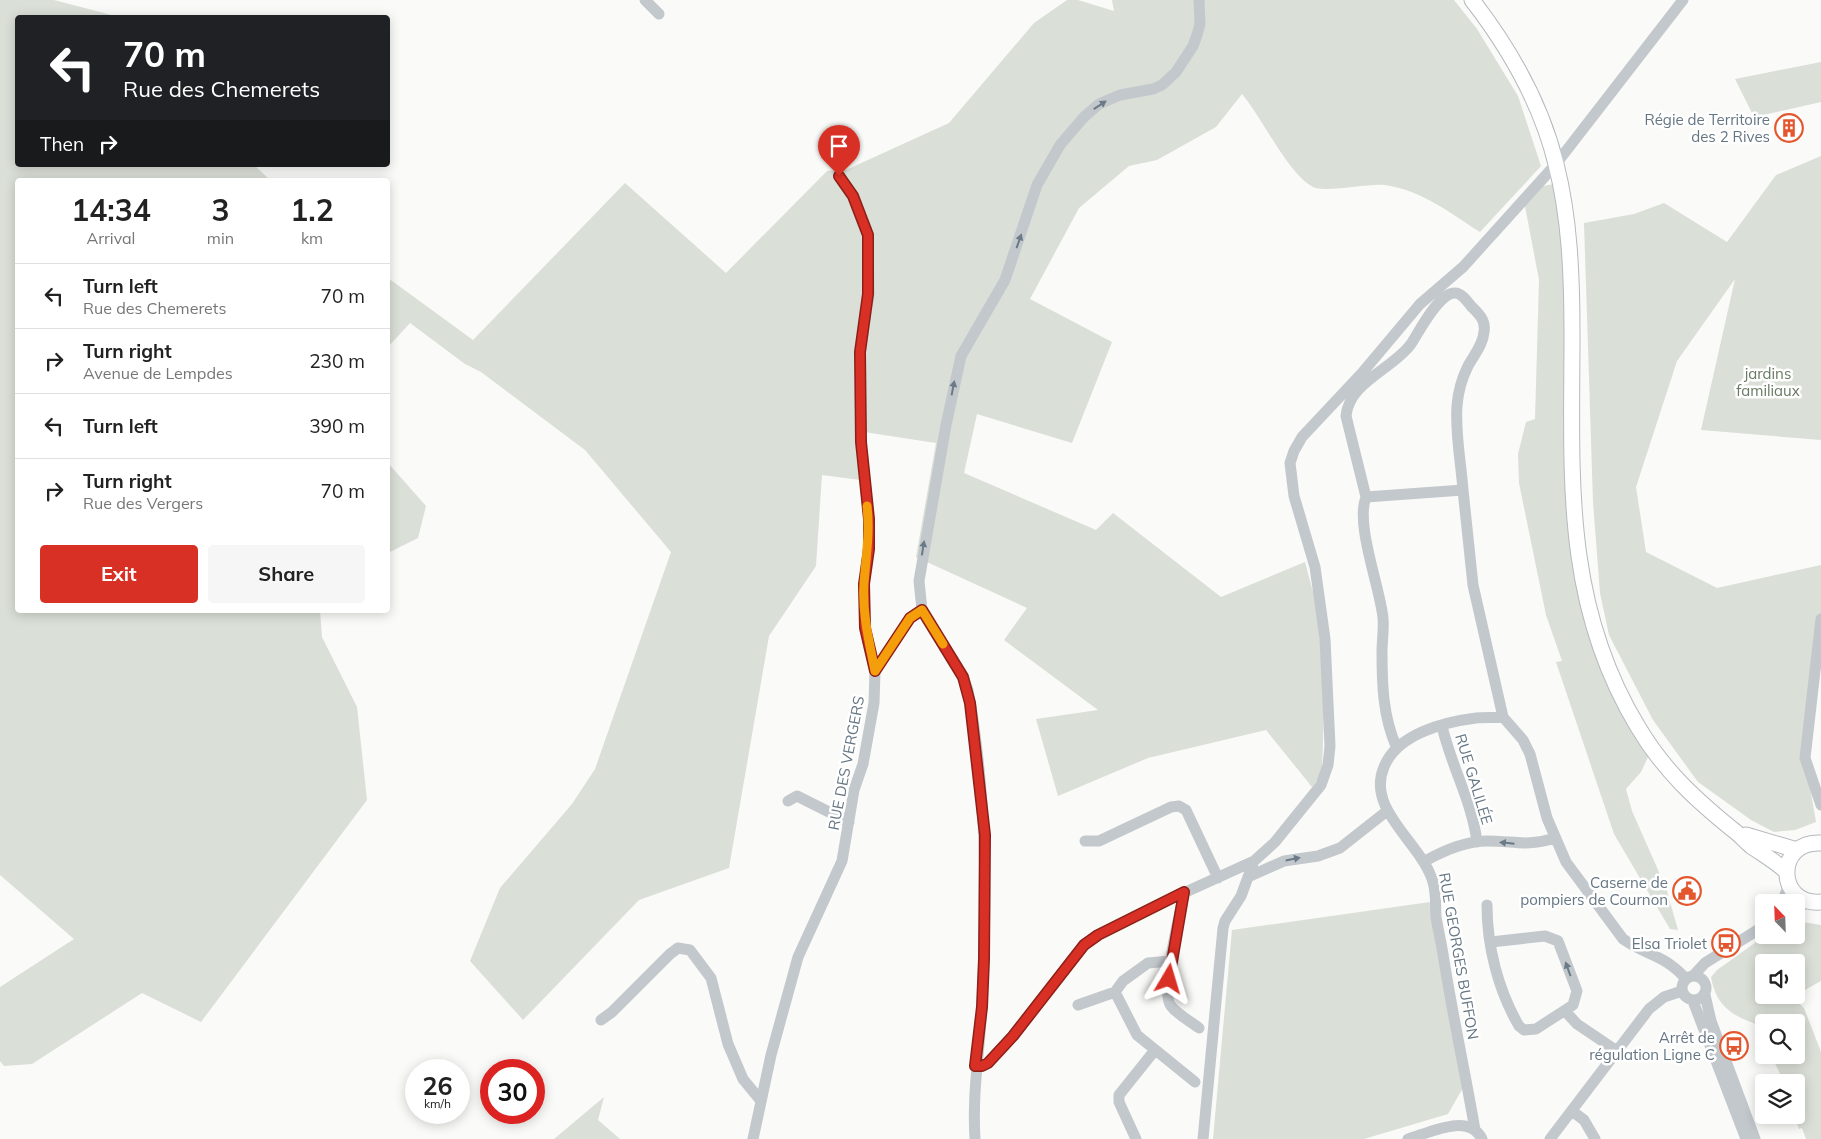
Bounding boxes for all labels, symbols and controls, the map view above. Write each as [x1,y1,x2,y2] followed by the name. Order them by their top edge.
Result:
[123,32,206,76] text: 70 m
[40,35,105,100] icon: left
[123,75,320,103] text: Rue des Chemerets
[1094,100,1107,109] one-way arrow
[1645,110,1770,146] place label: Régie de Territoire des 2 Rives
[1774,113,1804,143] building icon: Régie de Territoire des 2 Rives
[818,125,860,176] pin
[94,130,122,158] icon: right
[40,132,84,156] text: Then
[825,132,853,160] icon: arrive
[71,191,151,229] text: 14:34
[211,191,229,229] text: 3
[290,191,334,229] text: 1.2
[86,228,135,248] text: Arrival
[207,228,234,248] text: min
[301,228,323,248] text: km
[1015,233,1023,248] one-way arrow
[83,274,158,298] text: Turn left
[40,282,68,310] icon: left
[321,284,365,308] text: 70 m
[83,298,226,318] text: Rue des Chemerets
[83,339,172,363] text: Turn right
[40,347,68,375] icon: right
[309,349,365,373] text: 230 m
[83,363,233,383] text: Avenue de Lempdes
[1736,364,1800,400] park label: jardins familiaux
[949,380,957,396] one-way arrow
[40,412,68,440] icon: left
[83,414,158,438] text: Turn left
[309,414,365,438] text: 390 m
[83,469,172,493] text: Turn right
[40,477,68,505] icon: right
[321,479,365,503] text: 70 m
[83,493,203,513] text: Rue des Vergers
[920,540,928,556] one-way arrow
[40,545,198,603] button: Exit
[208,545,365,603] button: Share
[824,694,868,832] street label: RUE DES VERGERS
[1451,731,1497,827] street label: RUE GALILÉE
[1499,839,1515,847] one-way arrow
[1285,855,1300,863] one-way arrow
[1435,871,1483,1041] street label: RUE GEORGES BUFFON
[1520,873,1668,909] place label: Caserne de pompiers de Cournon
[1672,876,1702,906] public building icon: Caserne de pompiers de Cournon
[1755,894,1805,944] north arrow
[1755,894,1805,1124] map controls
[1711,928,1741,958] bus stop icon: Elsa Triolet
[1632,934,1707,953] place label: Elsa Triolet
[1142,952,1194,1004] position arrow
[1755,954,1805,1004] button: sound
[1564,961,1571,976] one-way arrow
[1755,1014,1805,1064] button: search
[1589,1028,1715,1064] place label: Arrêt de régulation Ligne C
[1719,1031,1749,1061] bus stop icon: Arrêt de régulation Ligne C
[480,1059,545,1124] speed limit sign: 30
[422,1070,453,1101] text: 26
[1755,1074,1805,1124] button: layers
[424,1096,451,1111] text: km/h

